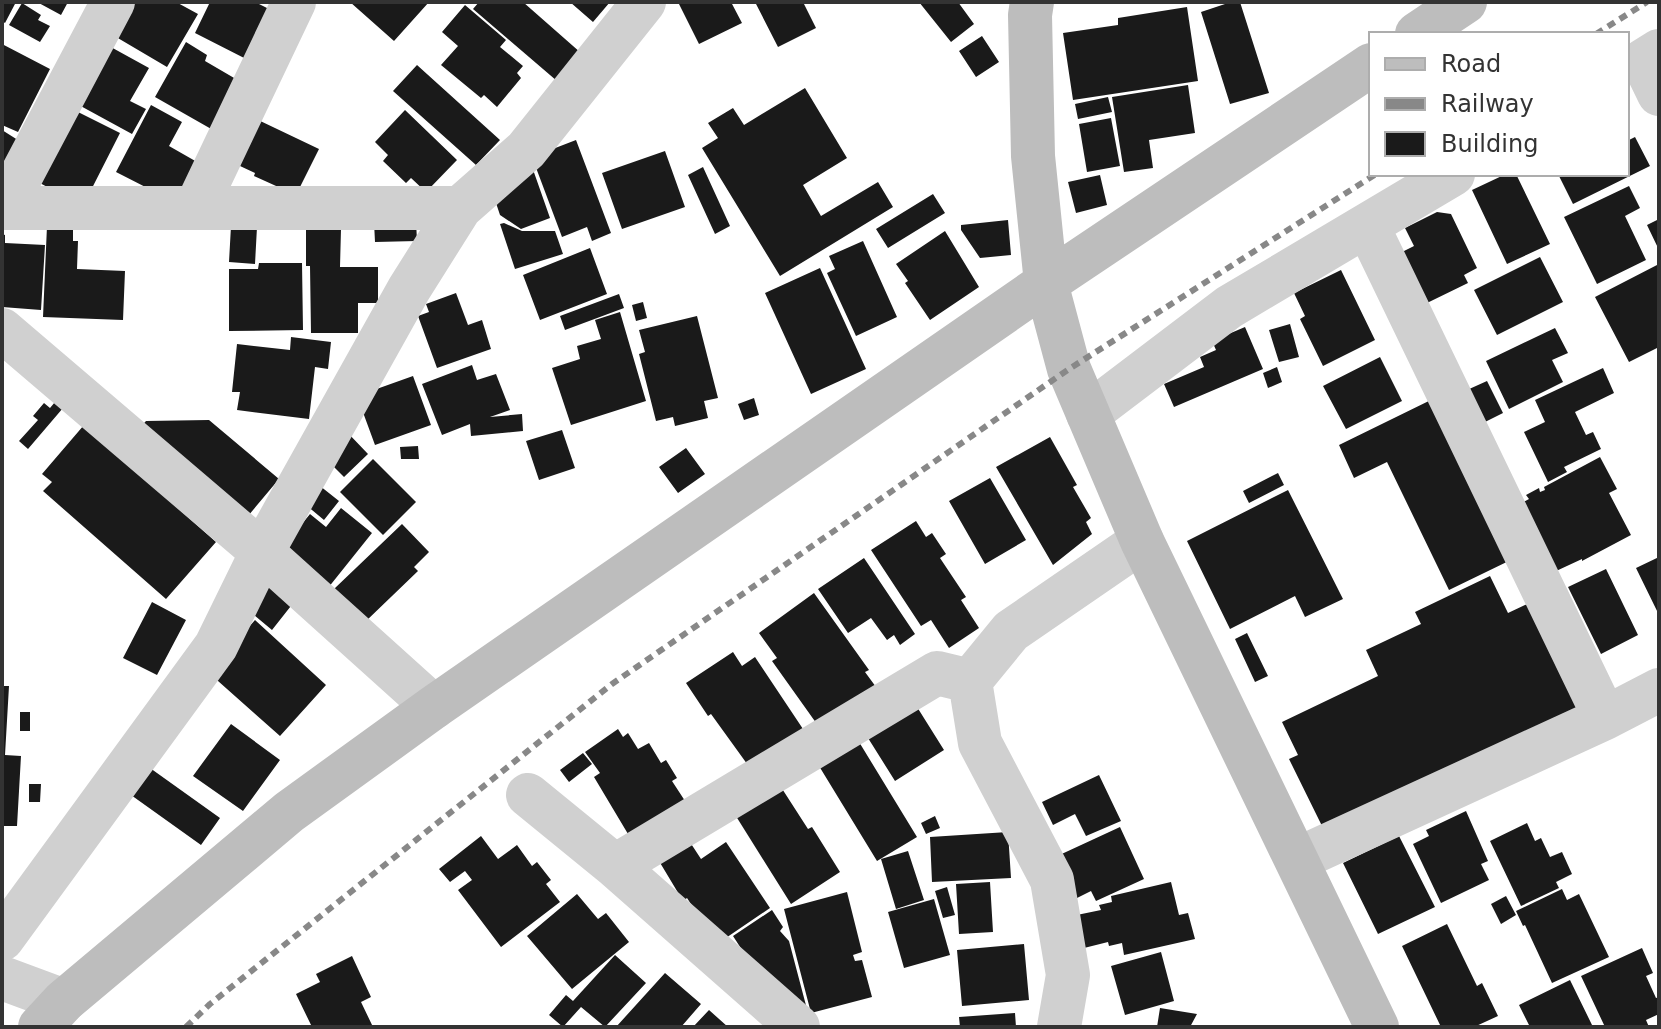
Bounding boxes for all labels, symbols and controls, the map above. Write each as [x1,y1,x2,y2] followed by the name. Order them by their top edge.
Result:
[1369,32,1629,176] legend
[1441,50,1501,78] text: Road
[1441,90,1534,118] text: Railway
[1441,130,1538,158] text: Building

